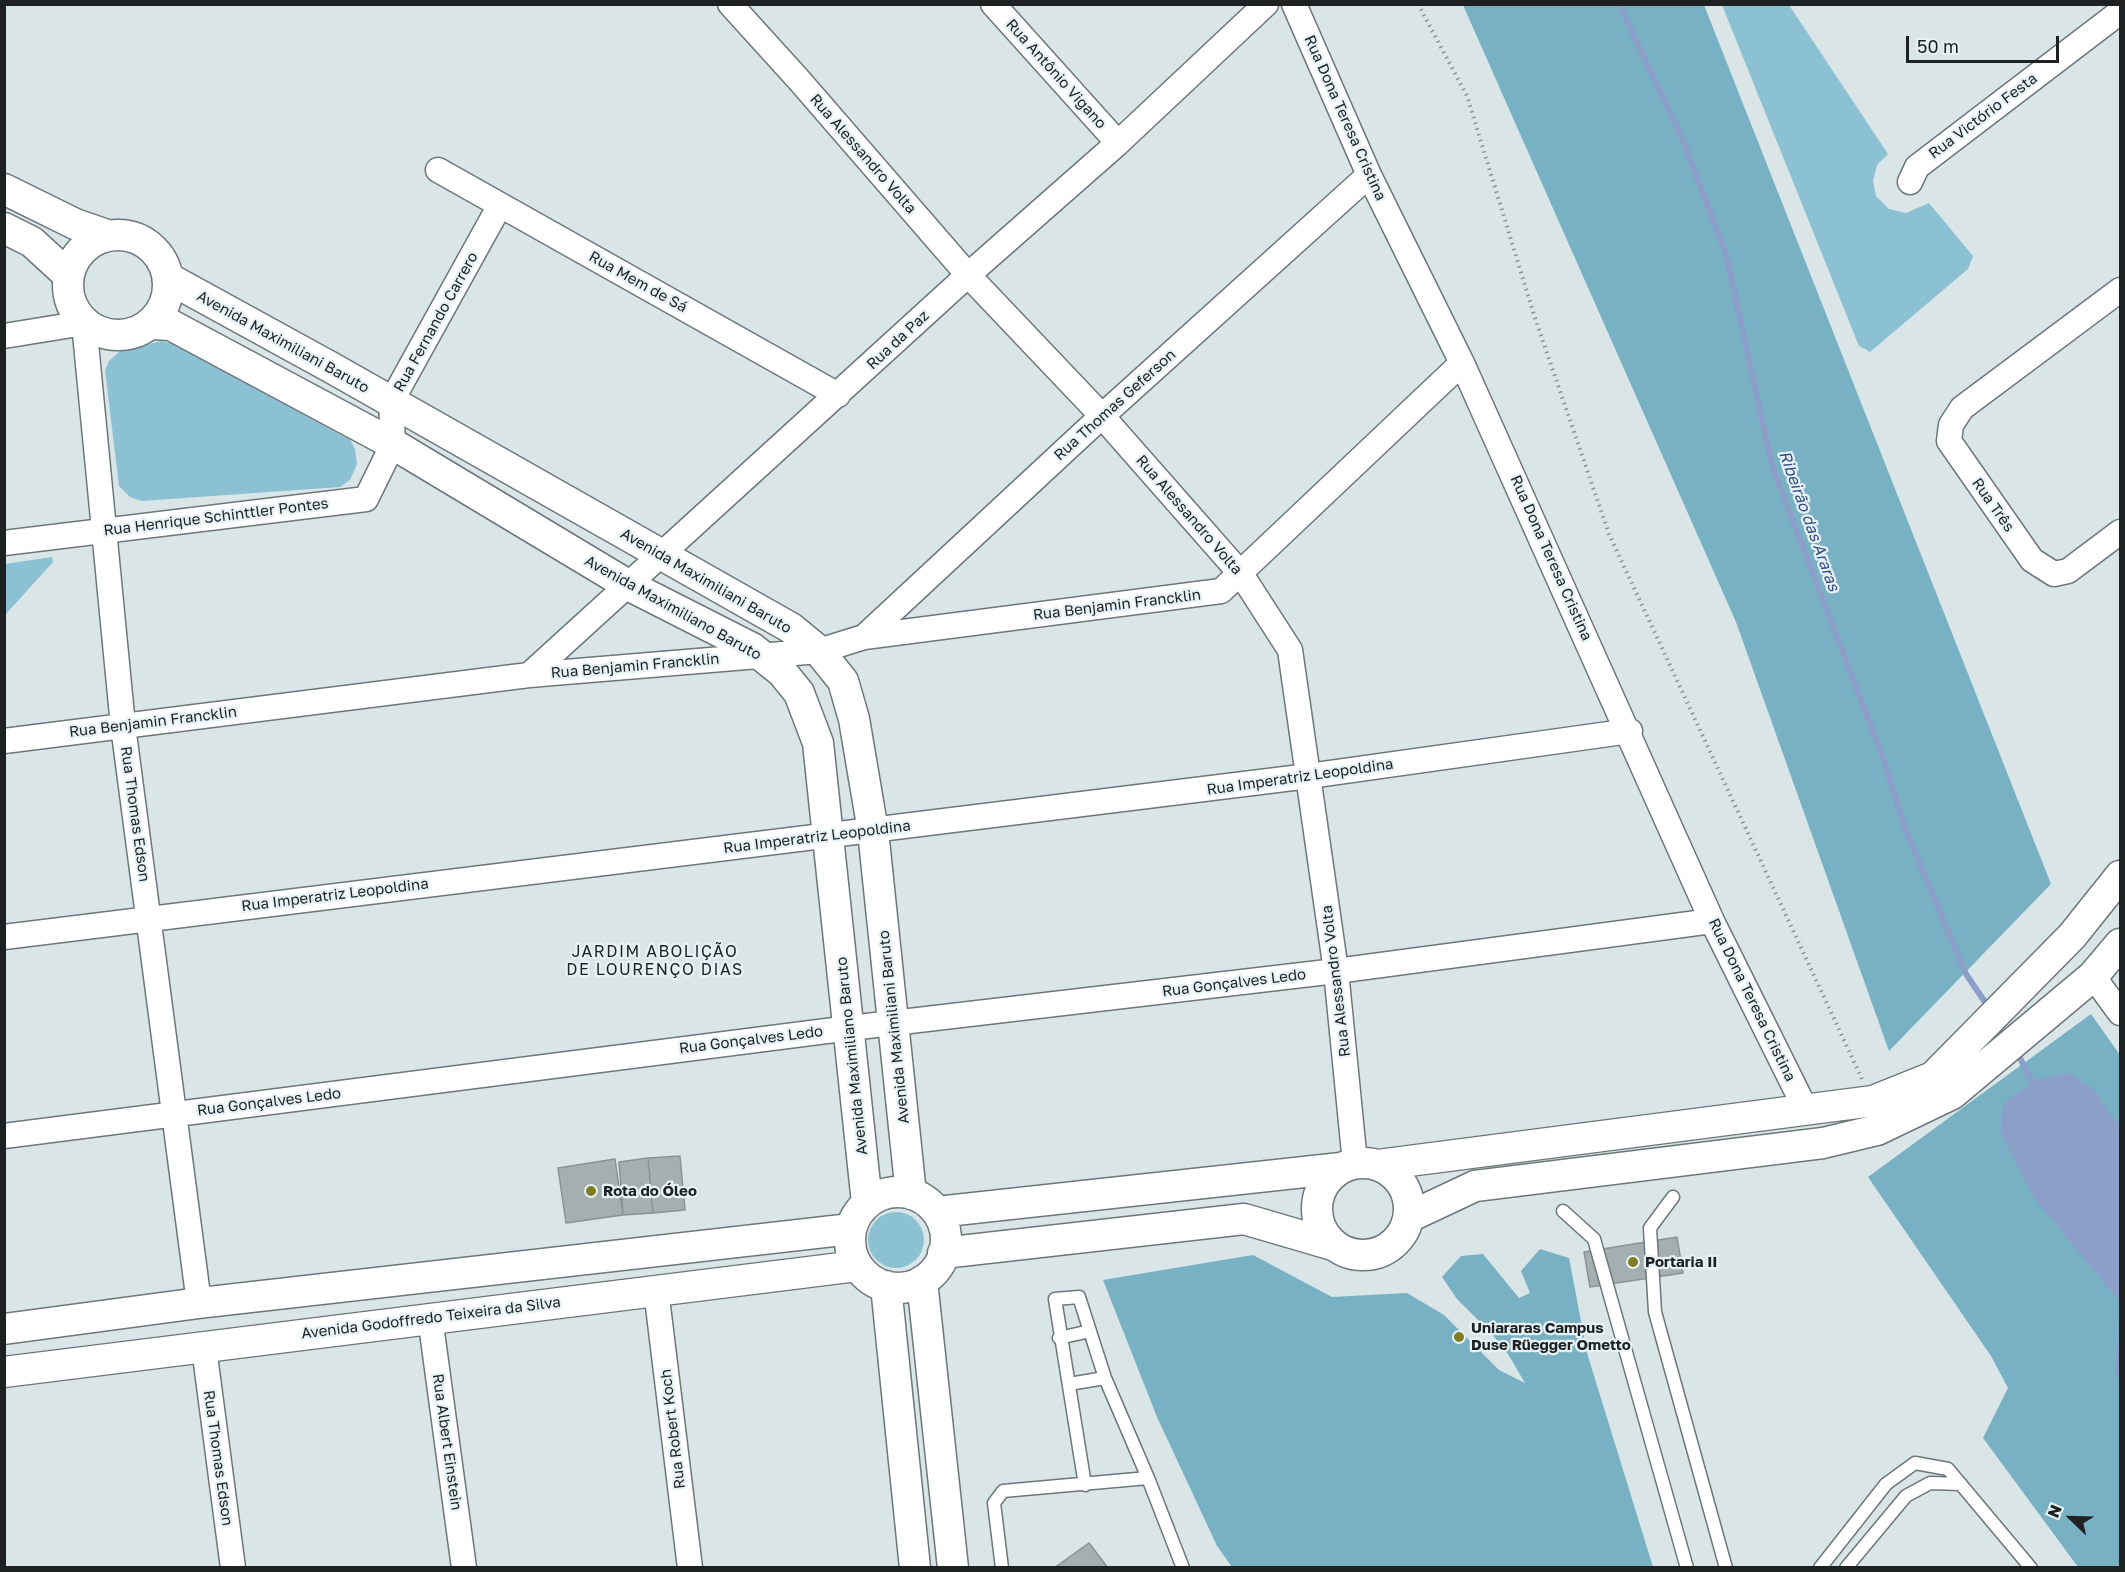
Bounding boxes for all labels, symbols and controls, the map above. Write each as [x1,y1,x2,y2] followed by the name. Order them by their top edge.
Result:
[1002,15,1110,133] street label: Rua Antônio Vigano
[1909,24,2062,62] scale bar
[1300,33,1390,203] street label: Rua Dona Teresa Cristina
[1917,35,1959,57] text: 50 m
[1925,69,2041,163] street label: Rua Victório Festa
[806,90,920,218] street label: Rua Alessandro Volta
[586,248,690,316] street label: Rua Mem de Sá
[390,249,482,395] street label: Rua Fernando Carrero
[194,287,372,397] street label: Avenida Maximiliani Baruto
[863,307,933,373] street label: Rua da Paz
[1051,346,1179,464] street label: Rua Thomas Geferson
[1775,448,1843,594] water label: Ribeirão das Araras
[1132,451,1246,579] street label: Rua Alessandro Volta
[1506,473,1596,643] street label: Rua Dona Teresa Cristina
[1968,475,2018,535] street label: Rua Três
[103,494,329,540] street label: Rua Henrique Schinttler Pontes
[617,525,795,637] street label: Avenida Maximiliani Baruto
[581,552,765,664] street label: Avenida Maximiliano Baruto
[1032,586,1202,624] street label: Rua Benjamin Francklin
[550,650,720,682] street label: Rua Benjamin Francklin
[68,703,238,741] street label: Rua Benjamin Francklin
[117,745,153,883] street label: Rua Thomas Edson
[1206,755,1394,799] street label: Rua Imperatriz Leopoldina
[722,817,912,857] street label: Rua Imperatriz Leopoldina
[240,875,430,915] street label: Rua Imperatriz Leopoldina
[1318,904,1354,1058] street label: Rua Alessandro Volta
[1705,916,1799,1084] street label: Rua Dona Teresa Cristina
[875,929,913,1125] street label: Avenida Maximiliani Baruto
[566,942,744,980] district label: JARDIM ABOLIÇÃO DE LOURENÇO DIAS
[833,956,871,1156] street label: Avenida Maximiliano Baruto
[1161,965,1307,1001] street label: Rua Gonçalves Ledo
[678,1022,824,1058] street label: Rua Gonçalves Ledo
[196,1084,342,1120] street label: Rua Gonçalves Ledo
[603,1182,697,1200] place label: Rota do Óleo
[584,1184,598,1198] marker: Rota do Óleo
[1645,1253,1717,1271] place label: Portaria II
[1626,1255,1640,1269] marker: Portaria II
[300,1293,562,1343] street label: Avenida Godoffredo Teixeira da Silva
[1471,1319,1631,1354] place label: Uniararas Campus Duse Rüegger Ometto
[1452,1330,1466,1344] marker: Uniararas Campus Duse Rüegger Ometto
[657,1368,689,1490] street label: Rua Robert Koch
[428,1372,466,1512] street label: Rua Albert Einstein
[200,1389,236,1527] street label: Rua Thomas Edson
[2041,1488,2101,1548] north arrow
[2043,1501,2066,1520] text: N

